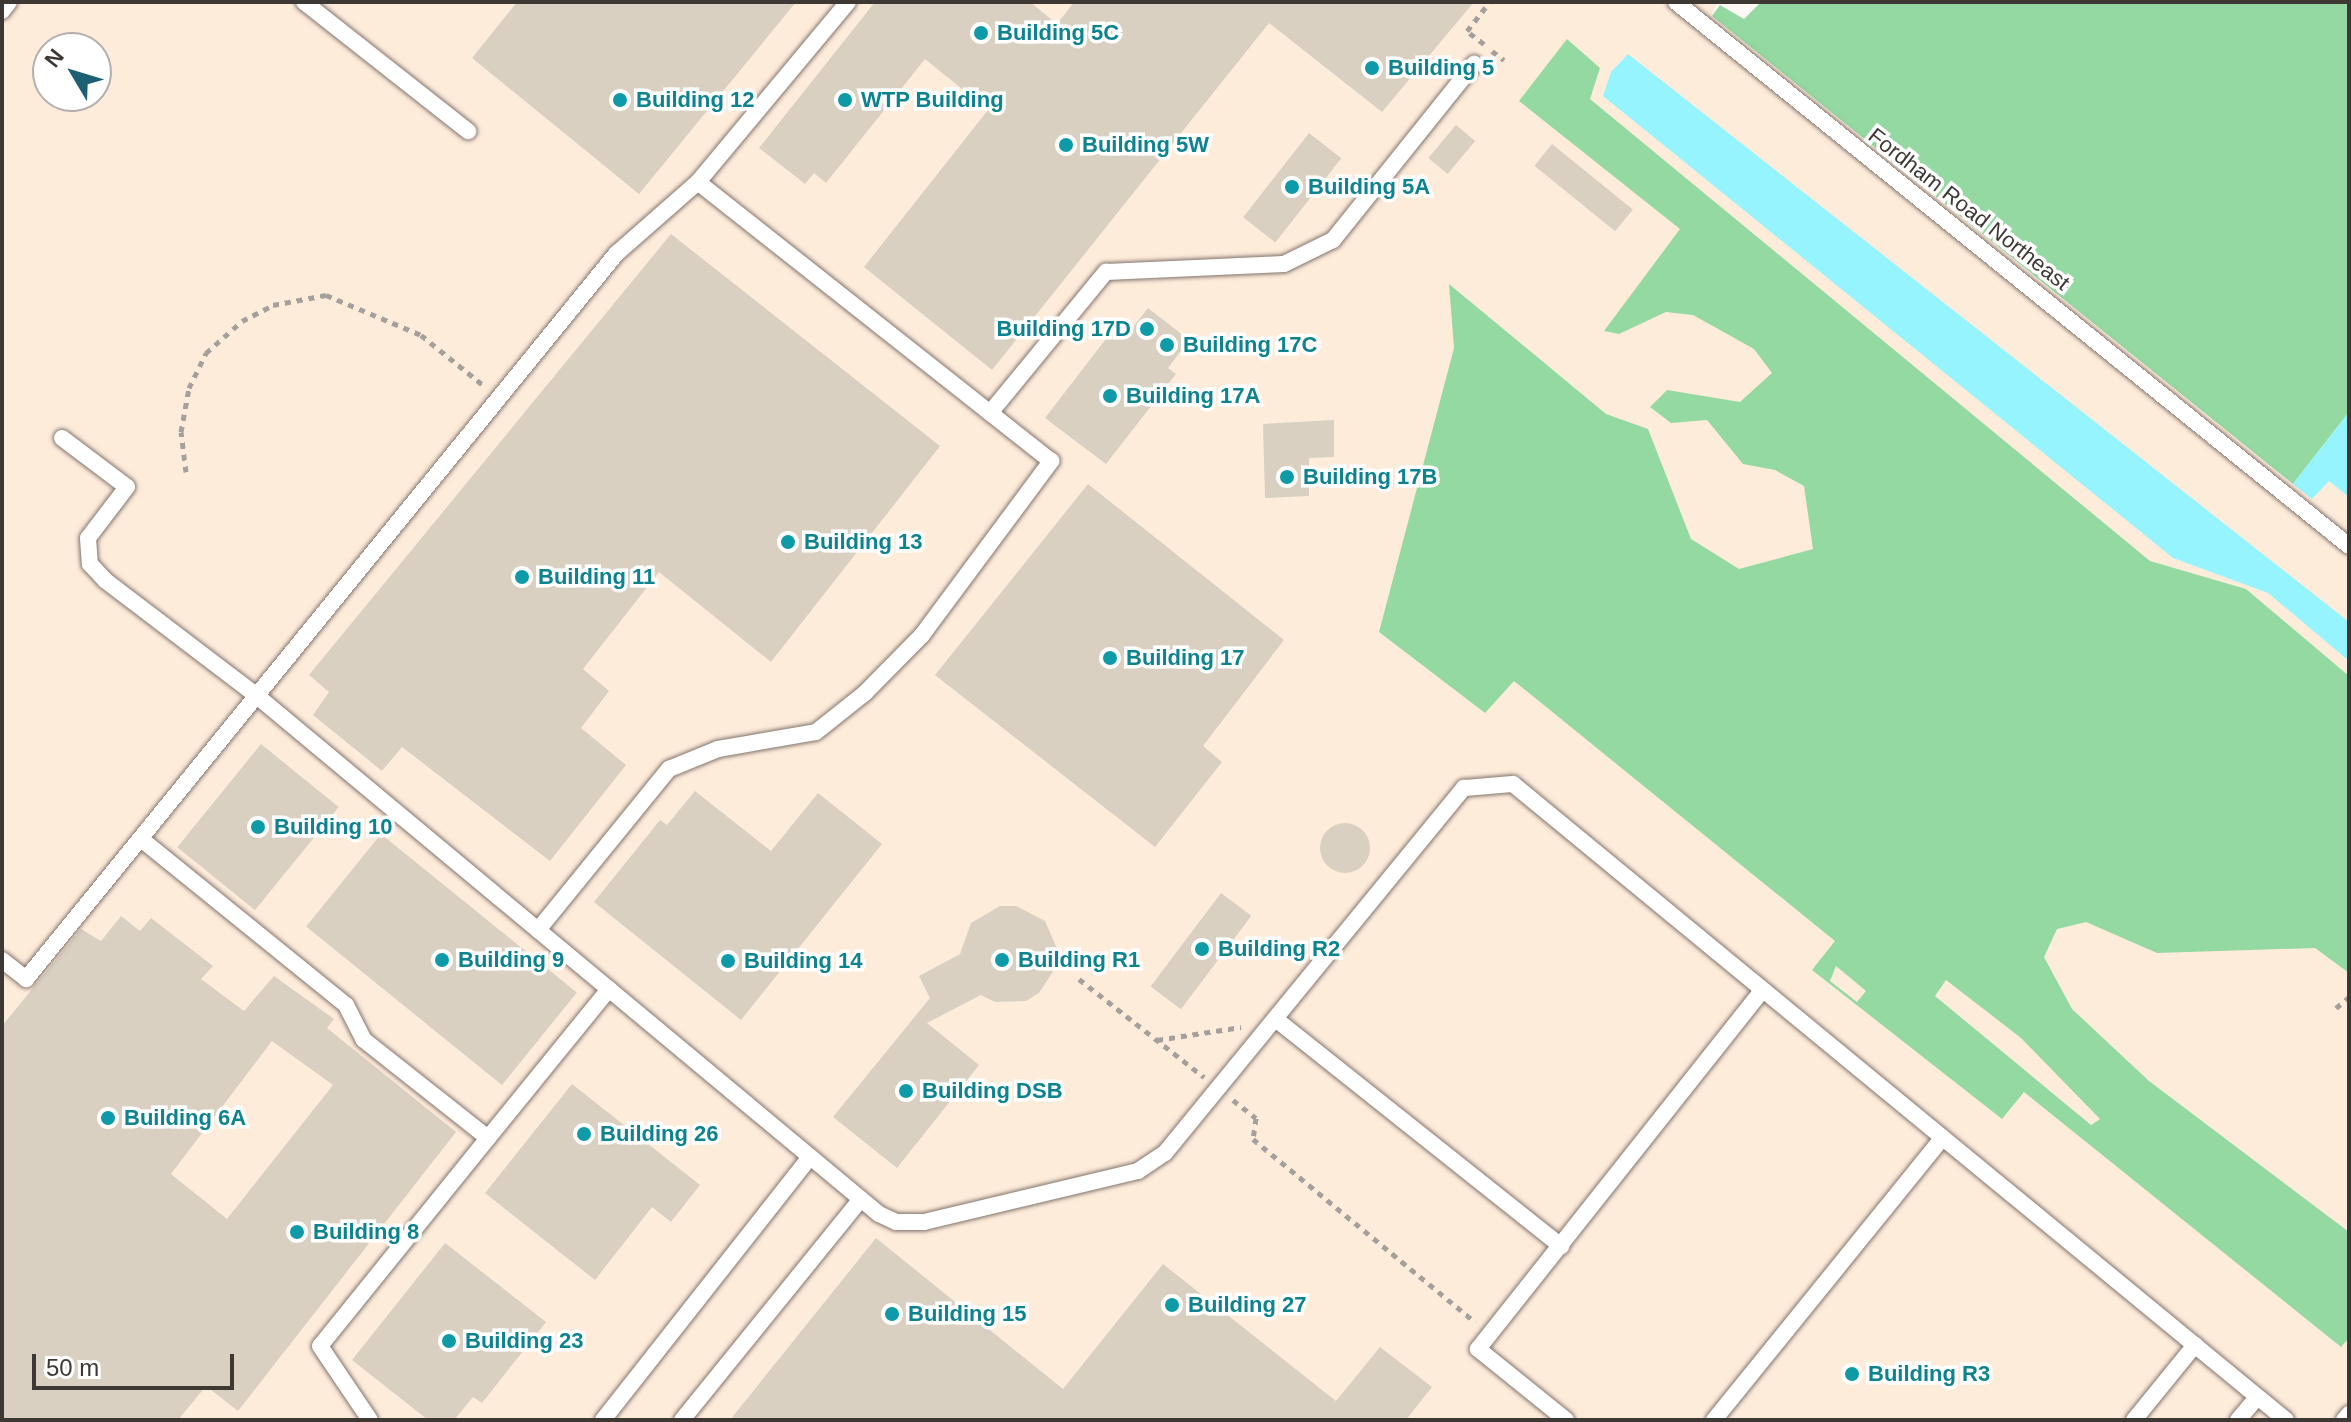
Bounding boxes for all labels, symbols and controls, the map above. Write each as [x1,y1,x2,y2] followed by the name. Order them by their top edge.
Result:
[997,20,1119,46] place label: Building 5C
[972,24,990,42] marker: Building 5C
[32,32,112,112] north arrow
[40,44,69,72] text: N
[1388,55,1494,81] place label: Building 5
[1363,59,1381,77] marker: Building 5
[636,87,755,113] place label: Building 12
[861,87,1004,113] place label: WTP Building
[611,91,629,109] marker: Building 12
[836,91,854,109] marker: WTP Building
[1863,122,2075,296] street label: Fordham Road Northeast
[1082,132,1209,158] place label: Building 5W
[1057,136,1075,154] marker: Building 5W
[1308,174,1430,200] place label: Building 5A
[1283,178,1301,196] marker: Building 5A
[997,316,1131,342] place label: Building 17D
[1138,320,1156,338] marker: Building 17D
[1183,332,1317,358] place label: Building 17C
[1158,336,1176,354] marker: Building 17C
[1126,383,1260,409] place label: Building 17A
[1101,387,1119,405] marker: Building 17A
[1303,464,1437,490] place label: Building 17B
[1278,468,1296,486] marker: Building 17B
[804,529,923,555] place label: Building 13
[779,533,797,551] marker: Building 13
[538,564,655,590] place label: Building 11
[513,568,531,586] marker: Building 11
[1126,645,1245,671] place label: Building 17
[1101,649,1119,667] marker: Building 17
[274,814,393,840] place label: Building 10
[249,818,267,836] marker: Building 10
[1218,936,1340,962] place label: Building R2
[1193,940,1211,958] marker: Building R2
[458,947,564,973] place label: Building 9
[1018,947,1140,973] place label: Building R1
[744,948,863,974] place label: Building 14
[433,951,451,969] marker: Building 9
[993,951,1011,969] marker: Building R1
[719,952,737,970] marker: Building 14
[922,1078,1063,1104] place label: Building DSB
[897,1082,915,1100] marker: Building DSB
[124,1105,246,1131] place label: Building 6A
[99,1109,117,1127] marker: Building 6A
[600,1121,719,1147] place label: Building 26
[575,1125,593,1143] marker: Building 26
[313,1219,419,1245] place label: Building 8
[288,1223,306,1241] marker: Building 8
[1188,1292,1307,1318] place label: Building 27
[1163,1296,1181,1314] marker: Building 27
[908,1301,1027,1327] place label: Building 15
[883,1305,901,1323] marker: Building 15
[465,1328,584,1354] place label: Building 23
[440,1332,458,1350] marker: Building 23
[36,1338,238,1388] scale bar
[46,1354,99,1381] text: 50 m
[1868,1361,1990,1387] place label: Building R3
[1843,1365,1861,1383] marker: Building R3

